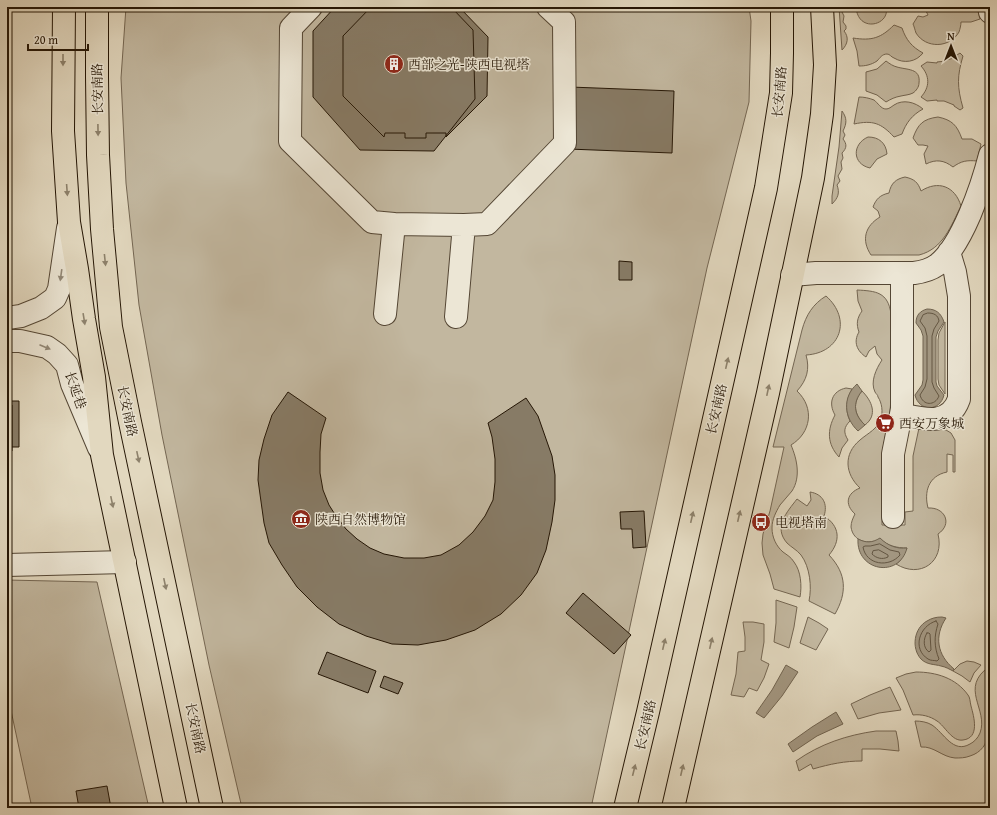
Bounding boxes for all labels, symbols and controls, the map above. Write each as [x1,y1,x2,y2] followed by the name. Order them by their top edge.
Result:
[28,26,88,52] scale bar
[931,26,971,66] north arrow
[947,28,955,44] text: N
[34,31,58,48] text: 20 m
[383,53,405,75] building icon: 西部之光-陕西电视塔
[60,54,66,67] one-way arrow
[408,55,529,74] place label: 西部之光-陕西电视塔
[88,63,107,115] street label: 长安南路
[768,65,791,119] street label: 长安南路
[95,124,101,137] one-way arrow
[64,184,70,197] one-way arrow
[101,254,108,266] one-way arrow
[58,269,64,281] one-way arrow
[81,313,87,325] one-way arrow
[39,344,51,351] one-way arrow
[724,356,730,369] one-way arrow
[60,369,91,412] street label: 长延巷
[701,382,732,437] street label: 长安南路
[766,383,772,396] one-way arrow
[113,384,142,439] street label: 长安南路
[874,412,896,434] supermarket icon: 西安万象城
[899,414,964,433] place label: 西安万象城
[135,451,141,463] one-way arrow
[110,496,116,508] one-way arrow
[290,508,312,530] museum icon: 陕西自然博物馆
[315,510,406,529] place label: 陕西自然博物馆
[737,510,743,523] one-way arrow
[689,511,695,523] one-way arrow
[750,511,772,533] bus stop icon: 电视塔南
[775,513,827,532] place label: 电视塔南
[163,578,169,590] one-way arrow
[661,637,667,650] one-way arrow
[708,637,714,649] one-way arrow
[630,698,661,753] street label: 长安南路
[181,701,210,756] street label: 长安南路
[631,764,637,776] one-way arrow
[680,764,686,776] one-way arrow

